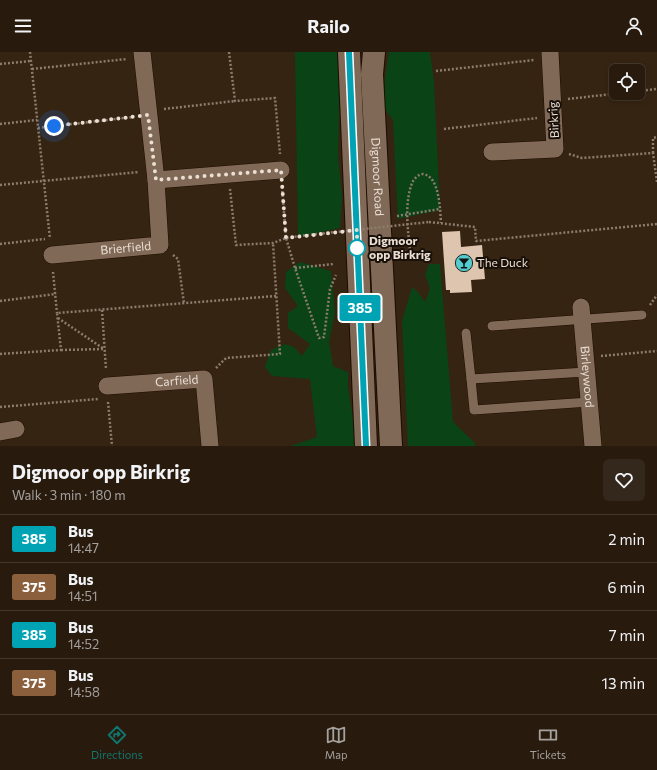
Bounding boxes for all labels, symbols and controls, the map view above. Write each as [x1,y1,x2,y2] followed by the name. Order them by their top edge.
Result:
[12,15,34,37] icon: menu
[307,15,350,37] text: Railo
[623,15,645,37] icon: person
[609,64,645,100] map controls
[609,64,645,100] button: locate
[545,101,561,139] street label: Birkrig
[44,116,64,136] your location
[369,137,387,216] street label: Digmoor Road
[369,233,431,261] place label: Digmoor opp Birkrig
[100,238,152,257] street label: Brierfield
[348,239,366,257] marker: Digmoor opp Birkrig
[454,253,474,273] bar icon: The Duck
[477,255,529,269] place label: The Duck
[337,295,383,321] line badge: 385
[348,299,372,316] text: 385
[578,345,598,408] street label: Birleywood
[155,371,199,389] street label: Carfield
[603,459,645,501] button: heart
[12,460,190,483] text: Digmoor opp Birkrig
[12,487,126,503] text: Walk · 3 min · 180 m
[68,522,93,540] text: Bus
[22,530,46,547] text: 385
[608,530,645,548] text: 2 min
[68,540,99,556] text: 14:47
[68,570,93,588] text: Bus
[22,578,46,595] text: 375
[607,578,645,596] text: 6 min
[68,588,97,604] text: 14:51
[68,618,93,636] text: Bus
[22,626,46,643] text: 385
[609,626,645,644] text: 7 min
[68,636,99,652] text: 14:52
[68,666,93,684] text: Bus
[22,674,46,691] text: 375
[602,674,645,692] text: 13 min
[68,684,100,700] text: 14:58
[91,724,143,761] tab: Directions
[325,724,347,761] tab: Map
[530,724,566,761] tab: Tickets

